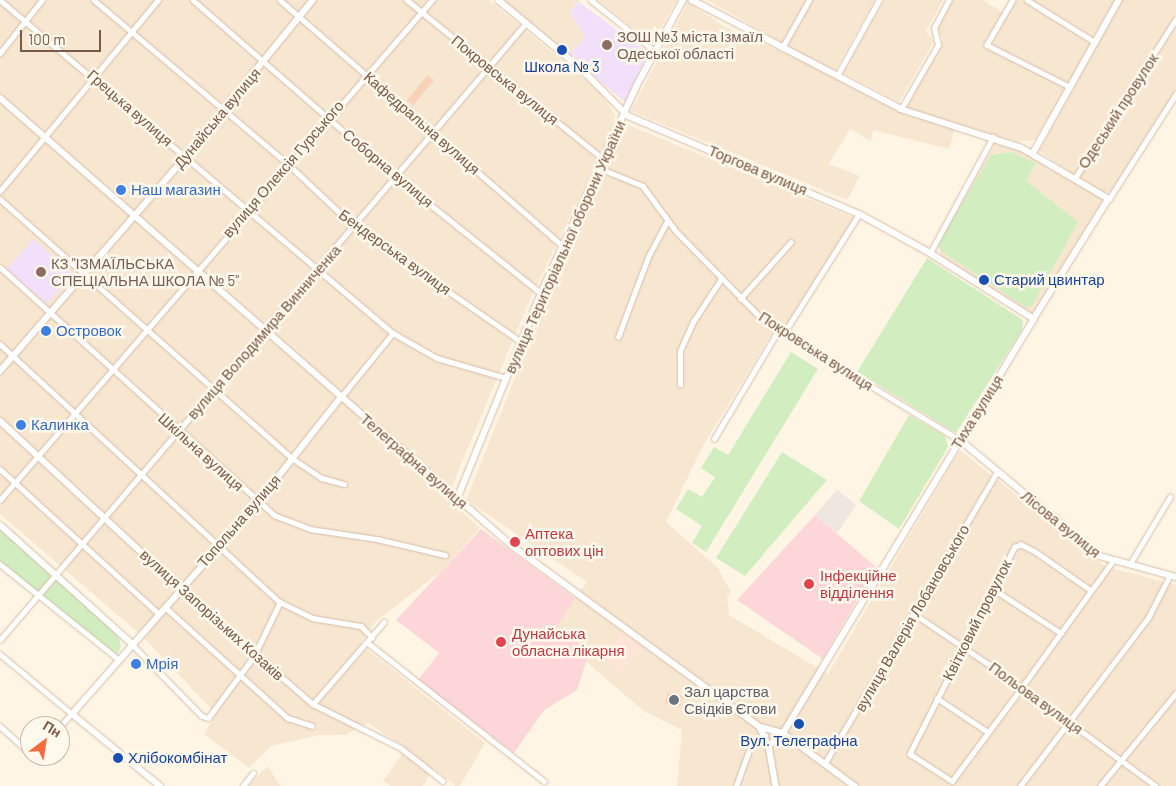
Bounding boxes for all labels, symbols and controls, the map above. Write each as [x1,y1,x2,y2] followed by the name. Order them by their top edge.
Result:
[22,20,104,52] scale bar
[617,27,763,62] place label: ЗОШ №3 міста Ізмаїл Одеської області
[28,30,66,48] text: 100 m
[448,31,562,129] street label: Покровська вулиця
[601,39,613,51] marker: ЗОШ №3 міста Ізмаїл Одеської області
[556,44,568,56] marker: Школа № 3
[1074,50,1162,172] street label: Одеський провулок
[524,58,600,76] place label: Школа № 3
[170,64,264,172] street label: Дунайська вулиця
[84,66,176,150] street label: Грецька вулиця
[360,68,484,178] street label: Кафедральна вулиця
[219,97,347,241] street label: вулиця Олексія Гурського
[501,118,629,376] street label: вулиця Територіальної оборони України
[339,125,437,211] street label: Соборна вулиця
[706,141,810,199] street label: Торгова вулиця
[131,181,221,199] place label: Наш магазин
[115,184,127,196] marker: Наш магазин
[335,205,455,299] street label: Бендерська вулиця
[183,241,345,423] street label: вулиця Володимира Винниченка
[51,254,239,289] place label: КЗ "ІЗМАЇЛЬСЬКА СПЕЦІАЛЬНА ШКОЛА № 5"
[35,266,47,278] marker: КЗ "ІЗМАЇЛЬСЬКА СПЕЦІАЛЬНА ШКОЛА № 5"
[994,271,1105,289] place label: Старий цвинтар
[978,274,990,286] marker: Старий цвинтар
[756,307,876,395] street label: Покровська вулиця
[56,322,121,340] place label: Островок
[40,325,52,337] marker: Островок
[947,372,1007,452] street label: Тиха вулиця
[155,409,247,495] street label: Шкільна вулиця
[357,410,471,512] street label: Телеграфна вулиця
[31,416,89,434] place label: Калинка
[15,419,27,431] marker: Калинка
[194,471,284,571] street label: Топольна вулиця
[1018,486,1104,562] street label: Лісова вулиця
[851,521,973,715] street label: вулиця Валерія Лобановського
[525,524,604,559] place label: Аптека оптових цін
[509,536,521,548] marker: Аптека оптових цін
[136,546,288,684] street label: вулиця Запорізьких Козаків
[939,557,1015,683] street label: Квітковий провулок
[820,566,897,601] place label: Інфекційне відділення
[802,577,816,591] marker: Інфекційне відділення
[512,624,625,659] place label: Дунайська обласна лікарня
[494,635,508,649] marker: Дунайська обласна лікарня
[146,655,178,673] place label: Мрія
[130,658,142,670] marker: Мрія
[986,658,1086,738] street label: Польова вулиця
[684,682,776,717] place label: Зал царства Свідків Єгови
[668,694,680,706] marker: Зал царства Свідків Єгови
[20,716,70,766] north arrow
[40,717,65,741] text: Пн
[793,718,805,730] marker: Вул. Телеграфна
[740,732,858,750] place label: Вул. Телеграфна
[128,749,227,767] place label: Хлібокомбінат
[112,752,124,764] marker: Хлібокомбінат

